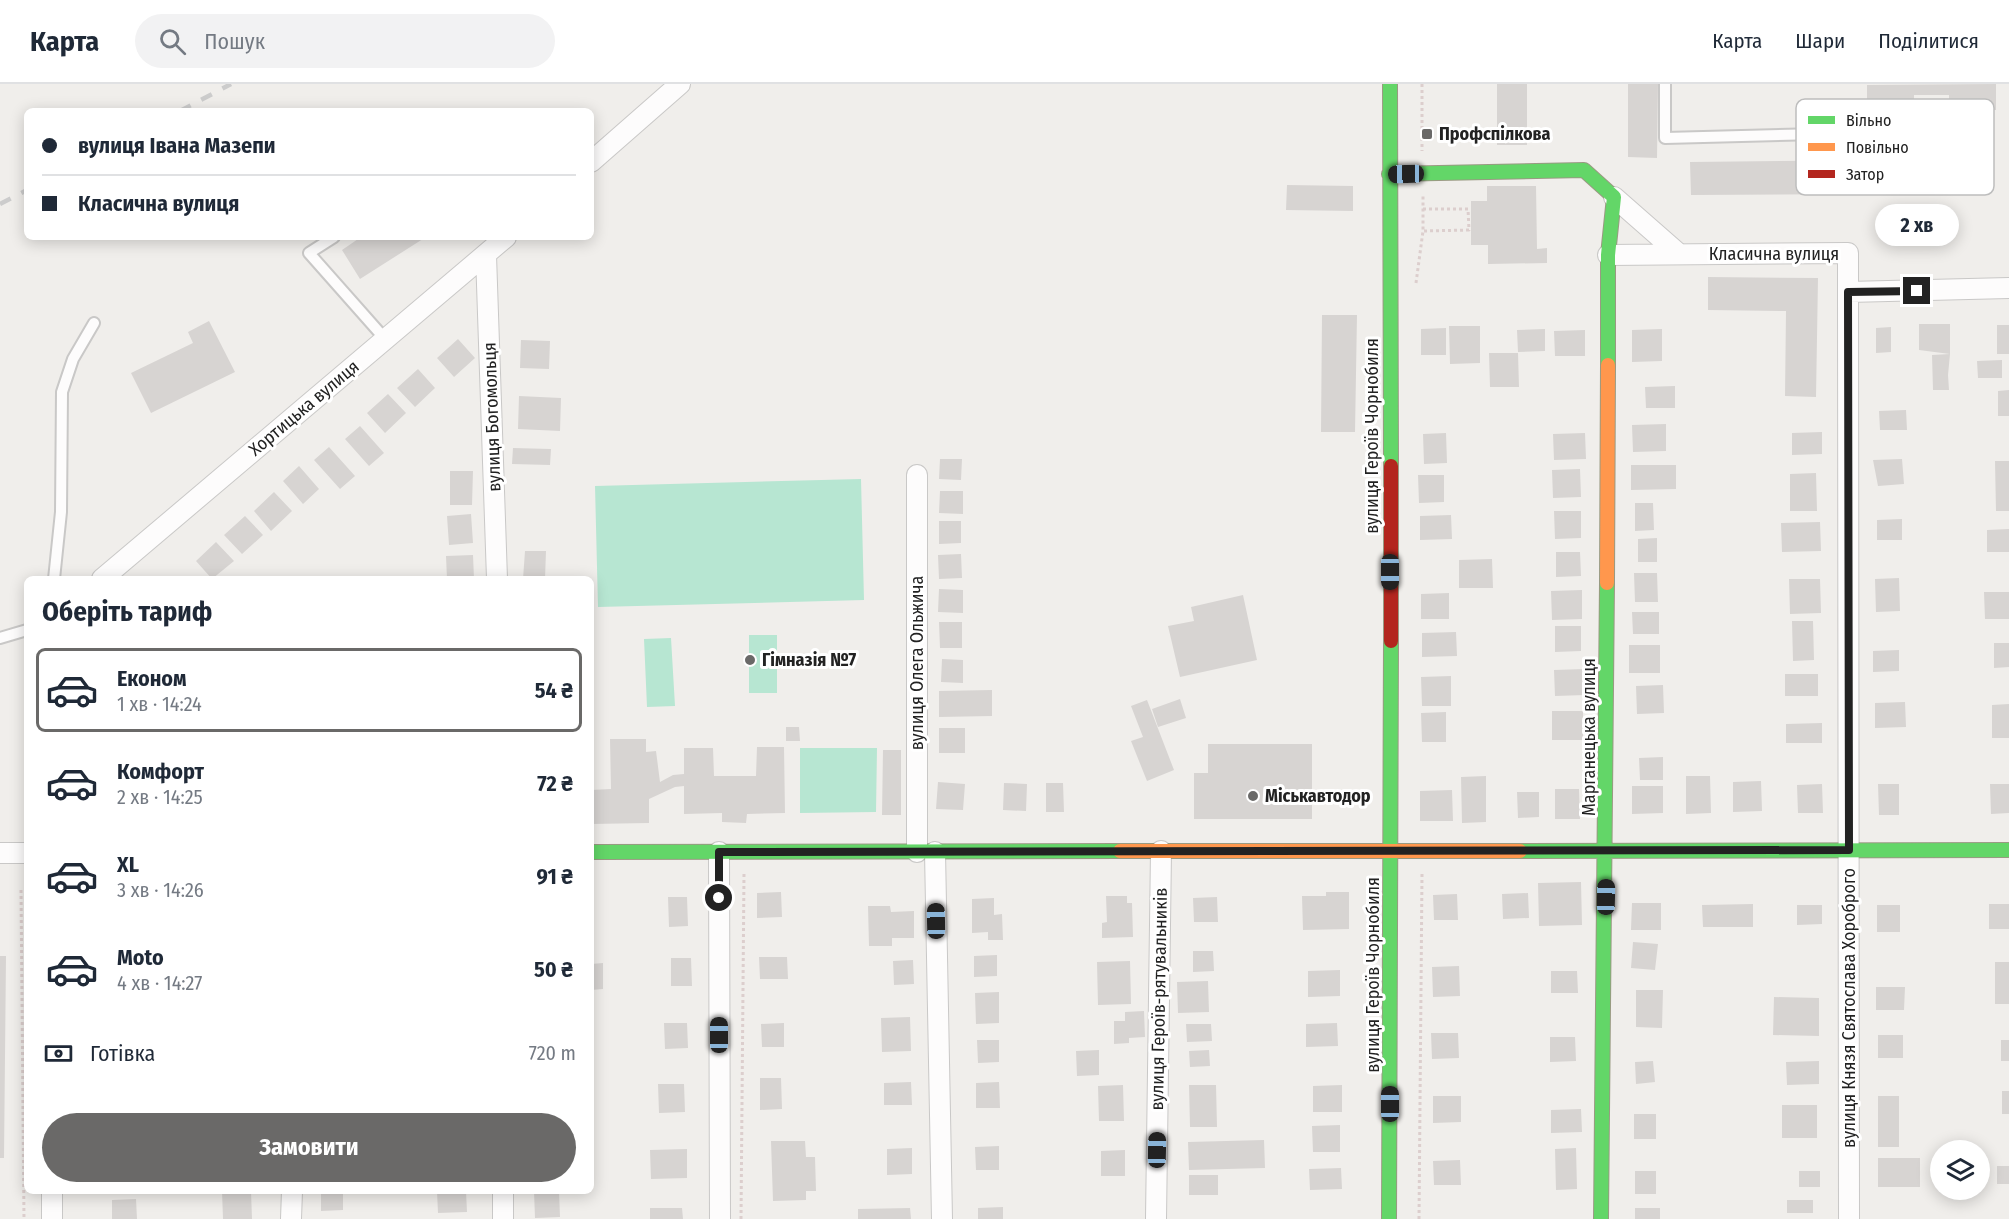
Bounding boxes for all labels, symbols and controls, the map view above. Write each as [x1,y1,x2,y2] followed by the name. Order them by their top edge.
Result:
[135,14,555,68] search box
[30,25,99,58] text: Карта
[156,25,189,58] icon: search
[204,28,265,55] text: Пошук
[1712,28,1762,54] text: Карта
[1795,28,1845,54] text: Шари
[1878,28,1979,54] text: Поділитися
[1796,99,1994,195] legend
[1846,111,1891,130] text: Вільно
[1439,123,1551,145] place label: Профспілкова
[1420,127,1434,141] marker: Профспілкова
[78,132,276,159] text: вулиця Івана Мазепи
[1846,138,1909,157] text: Повільно
[1388,165,1424,183] car
[1846,165,1884,184] text: Затор
[78,190,239,217] text: Класична вулиця
[1875,204,1959,246] callout: 2 хв
[1901,213,1933,237] text: 2 хв
[1709,243,1839,265] street label: Класична вулиця
[1903,277,1930,304] route end
[1361,338,1383,534] street label: вулиця Героїв Чорнобиля
[478,342,506,492] street label: вулиця Богомольця
[244,355,364,461] street label: Хортицька вулиця
[1381,554,1399,590] car
[906,576,928,750] street label: вулиця Олега Ольжича
[42,596,212,628] text: Оберіть тариф
[762,649,856,671] place label: Гімназія №7
[743,653,757,667] marker: Гімназія №7
[1578,658,1600,816] street label: Марганецька вулиця
[45,663,99,717] icon: car
[117,665,187,692] text: Економ
[535,677,573,704] text: 54 ₴
[117,692,202,716] text: 1 хв · 14:24
[45,756,99,810] icon: car
[117,758,204,785] text: Комфорт
[537,770,573,797] text: 72 ₴
[117,785,203,809] text: 2 хв · 14:25
[1265,785,1371,807] place label: Міськавтодор
[1246,789,1260,803] marker: Міськавтодор
[45,849,99,903] icon: car
[117,851,139,878] text: XL
[536,863,573,890] text: 91 ₴
[1838,868,1860,1148] street label: вулиця Князя Святослава Хороброго
[1362,877,1384,1073] street label: вулиця Героїв Чорнобиля
[117,878,204,902] text: 3 хв · 14:26
[1597,879,1615,915] car
[705,884,732,911] route start
[1146,887,1172,1111] street label: вулиця Героїв-рятувальників
[927,903,945,939] car
[45,942,99,996] icon: car
[117,944,164,971] text: Moto
[534,956,573,983] text: 50 ₴
[117,971,202,995] text: 4 хв · 14:27
[710,1017,728,1053] car
[42,1037,75,1070] icon: cash
[90,1040,155,1067] text: Готівка
[529,1041,576,1065] text: 720 m
[1381,1086,1399,1122] car
[42,1113,576,1182] button: Замовити
[1148,1132,1166,1168] car
[1930,1140,1990,1200] map controls
[1930,1140,1990,1200] button: layers

